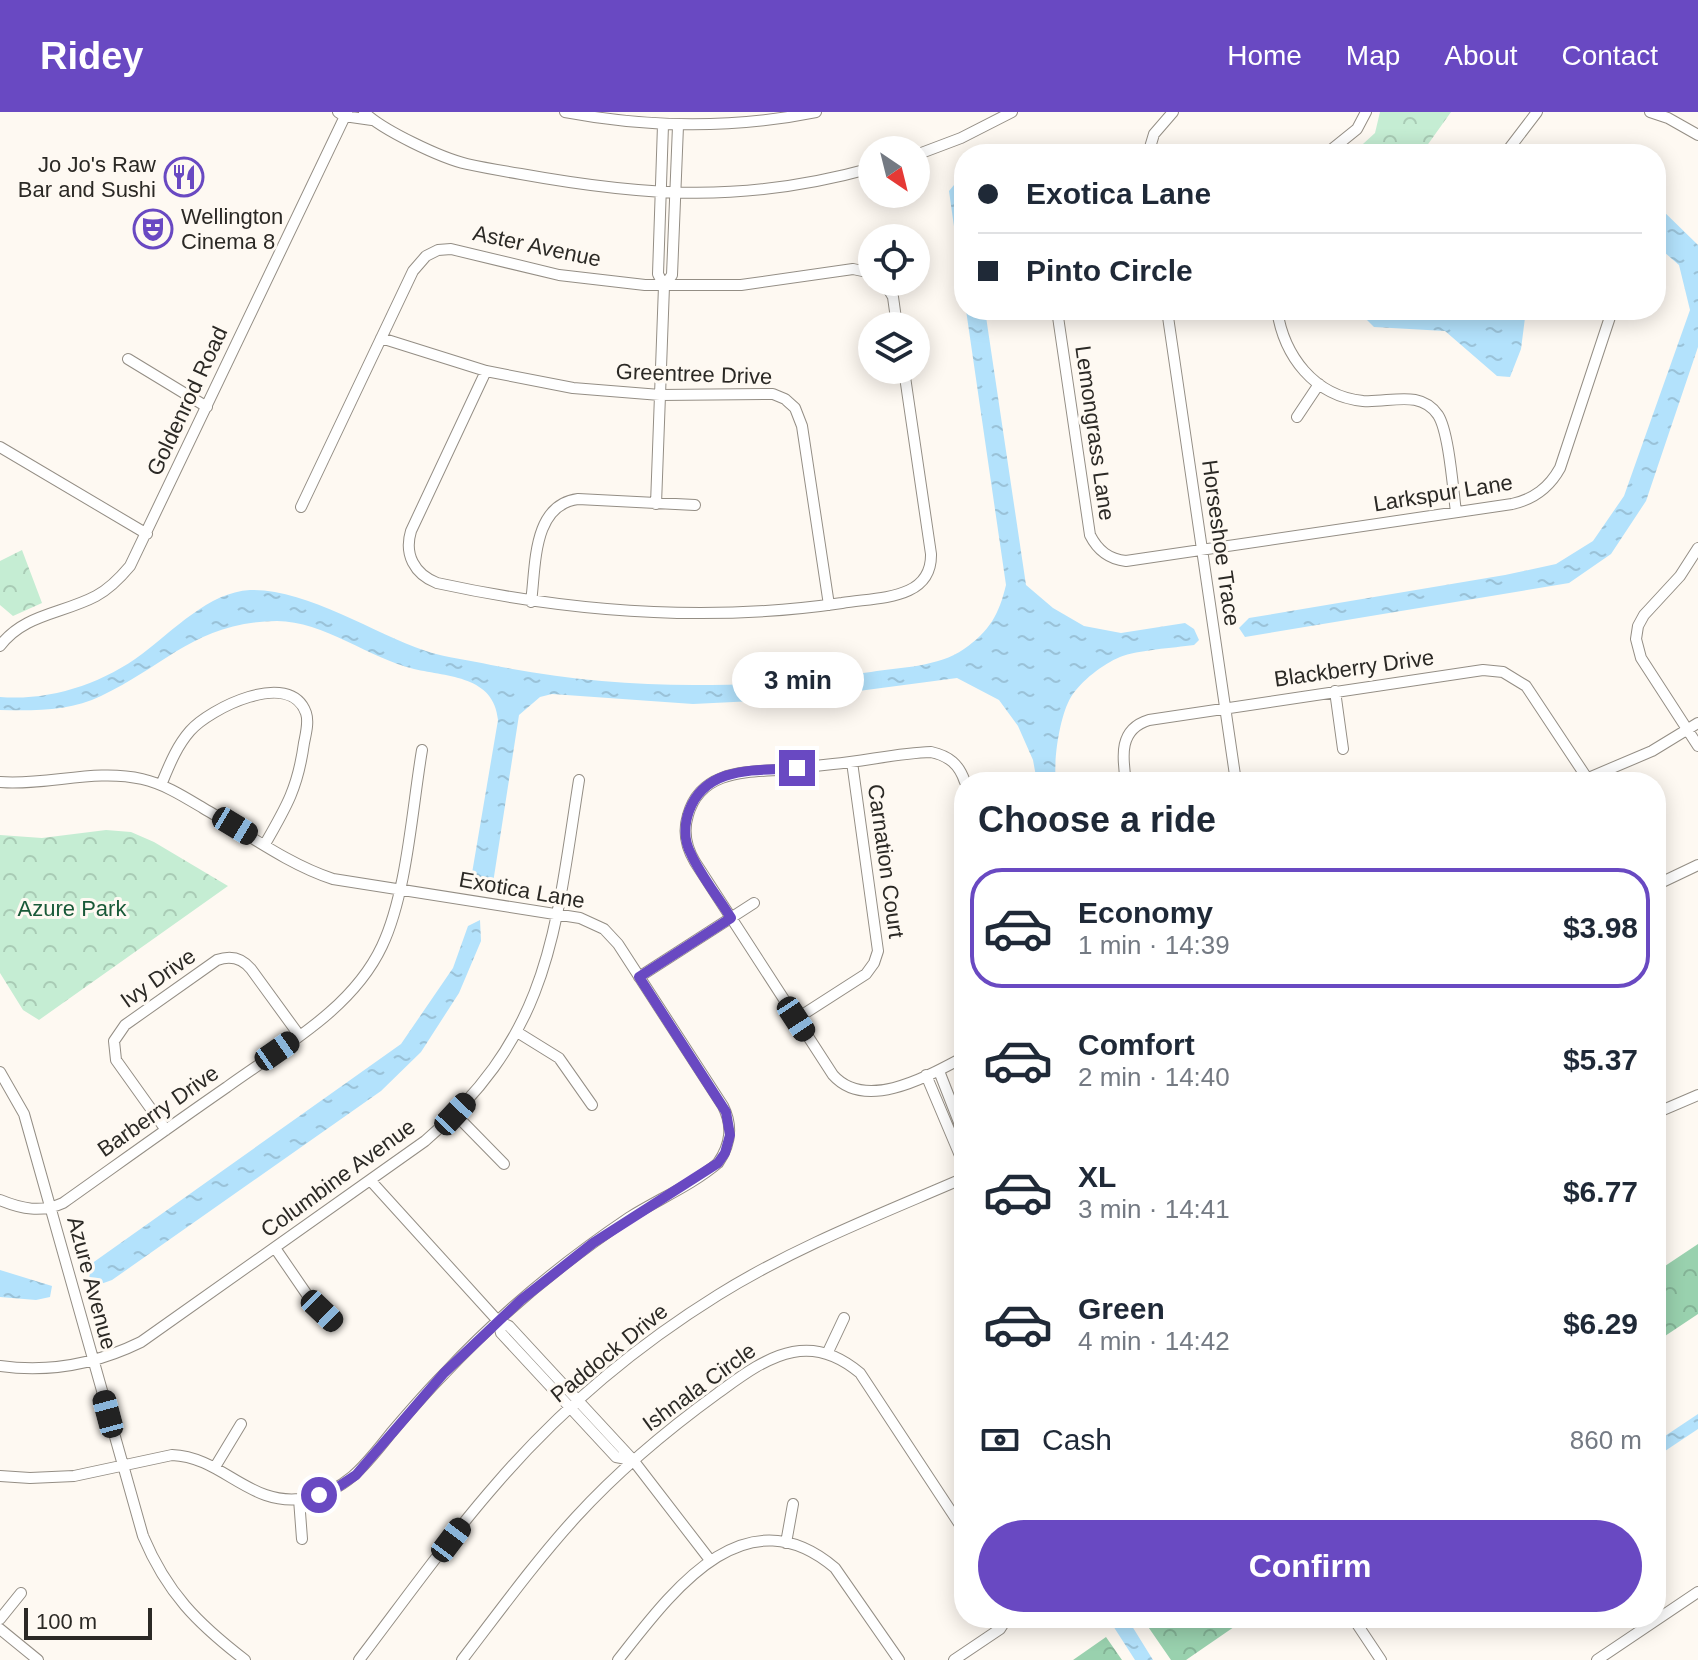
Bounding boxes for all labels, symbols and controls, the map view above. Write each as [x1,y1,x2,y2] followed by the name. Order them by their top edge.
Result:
[40,35,143,77] text: Ridey
[1227,40,1302,71] text: Home
[1346,40,1400,71] text: Map
[1444,40,1518,71] text: About
[1562,40,1658,71] text: Contact
[858,136,930,208] north arrow
[858,136,930,384] map controls
[18,152,156,202] place label: Jo Jo's Raw Bar and Sushi
[163,156,205,198] restaurant icon: Jo Jo's Raw Bar and Sushi
[1026,177,1211,210] text: Exotica Lane
[181,204,283,254] place label: Wellington Cinema 8
[132,208,174,250] theatre icon: Wellington Cinema 8
[471,220,603,272] street label: Aster Avenue
[858,224,930,296] button: locate
[1026,254,1193,287] text: Pinto Circle
[858,312,930,384] button: layers
[142,323,232,479] street label: Goldenrod Road
[1070,344,1120,522] street label: Lemongrass Lane
[615,359,773,389] street label: Greentree Drive
[1197,458,1245,628] street label: Horseshoe Trace
[1372,470,1514,516] street label: Larkspur Lane
[1272,644,1436,692] street label: Blackberry Drive
[731,652,863,708] callout: 3 min
[764,665,832,695] text: 3 min
[779,750,815,786] route end
[863,782,909,940] street label: Carnation Court
[978,799,1216,840] text: Choose a ride
[208,803,262,849] car
[457,867,587,913] street label: Exotica Lane
[982,892,1054,964] icon: car
[18,896,127,921] park label: Azure Park
[1078,896,1213,929] text: Economy
[1563,911,1638,944] text: $3.98
[1078,930,1230,960] text: 1 min · 14:39
[116,943,200,1013] street label: Ivy Drive
[773,992,819,1046] car
[982,1024,1054,1096] icon: car
[250,1027,304,1075] car
[1078,1028,1195,1061] text: Comfort
[1563,1043,1638,1076] text: $5.37
[93,1060,223,1162] street label: Barberry Drive
[1078,1062,1230,1092] text: 2 min · 14:40
[430,1088,480,1140] car
[256,1114,420,1242] street label: Columbine Avenue
[982,1156,1054,1228] icon: car
[1078,1160,1116,1193] text: XL
[1563,1175,1638,1208] text: $6.77
[1078,1194,1230,1224] text: 3 min · 14:41
[62,1214,122,1352] street label: Azure Avenue
[296,1286,348,1336] car
[982,1288,1054,1360] icon: car
[1078,1292,1165,1325] text: Green
[546,1298,672,1408] street label: Paddock Drive
[1563,1307,1638,1340] text: $6.29
[1078,1326,1230,1356] text: 4 min · 14:42
[638,1338,760,1436] street label: Ishnala Circle
[90,1388,126,1440] car
[978,1418,1022,1462] icon: cash
[1042,1423,1112,1456] text: Cash
[1570,1425,1642,1455] text: 860 m
[301,1477,337,1513] route start
[427,1514,475,1566] car
[978,1520,1642,1612] button: Confirm
[24,1604,152,1640] scale bar
[36,1609,97,1634] text: 100 m

